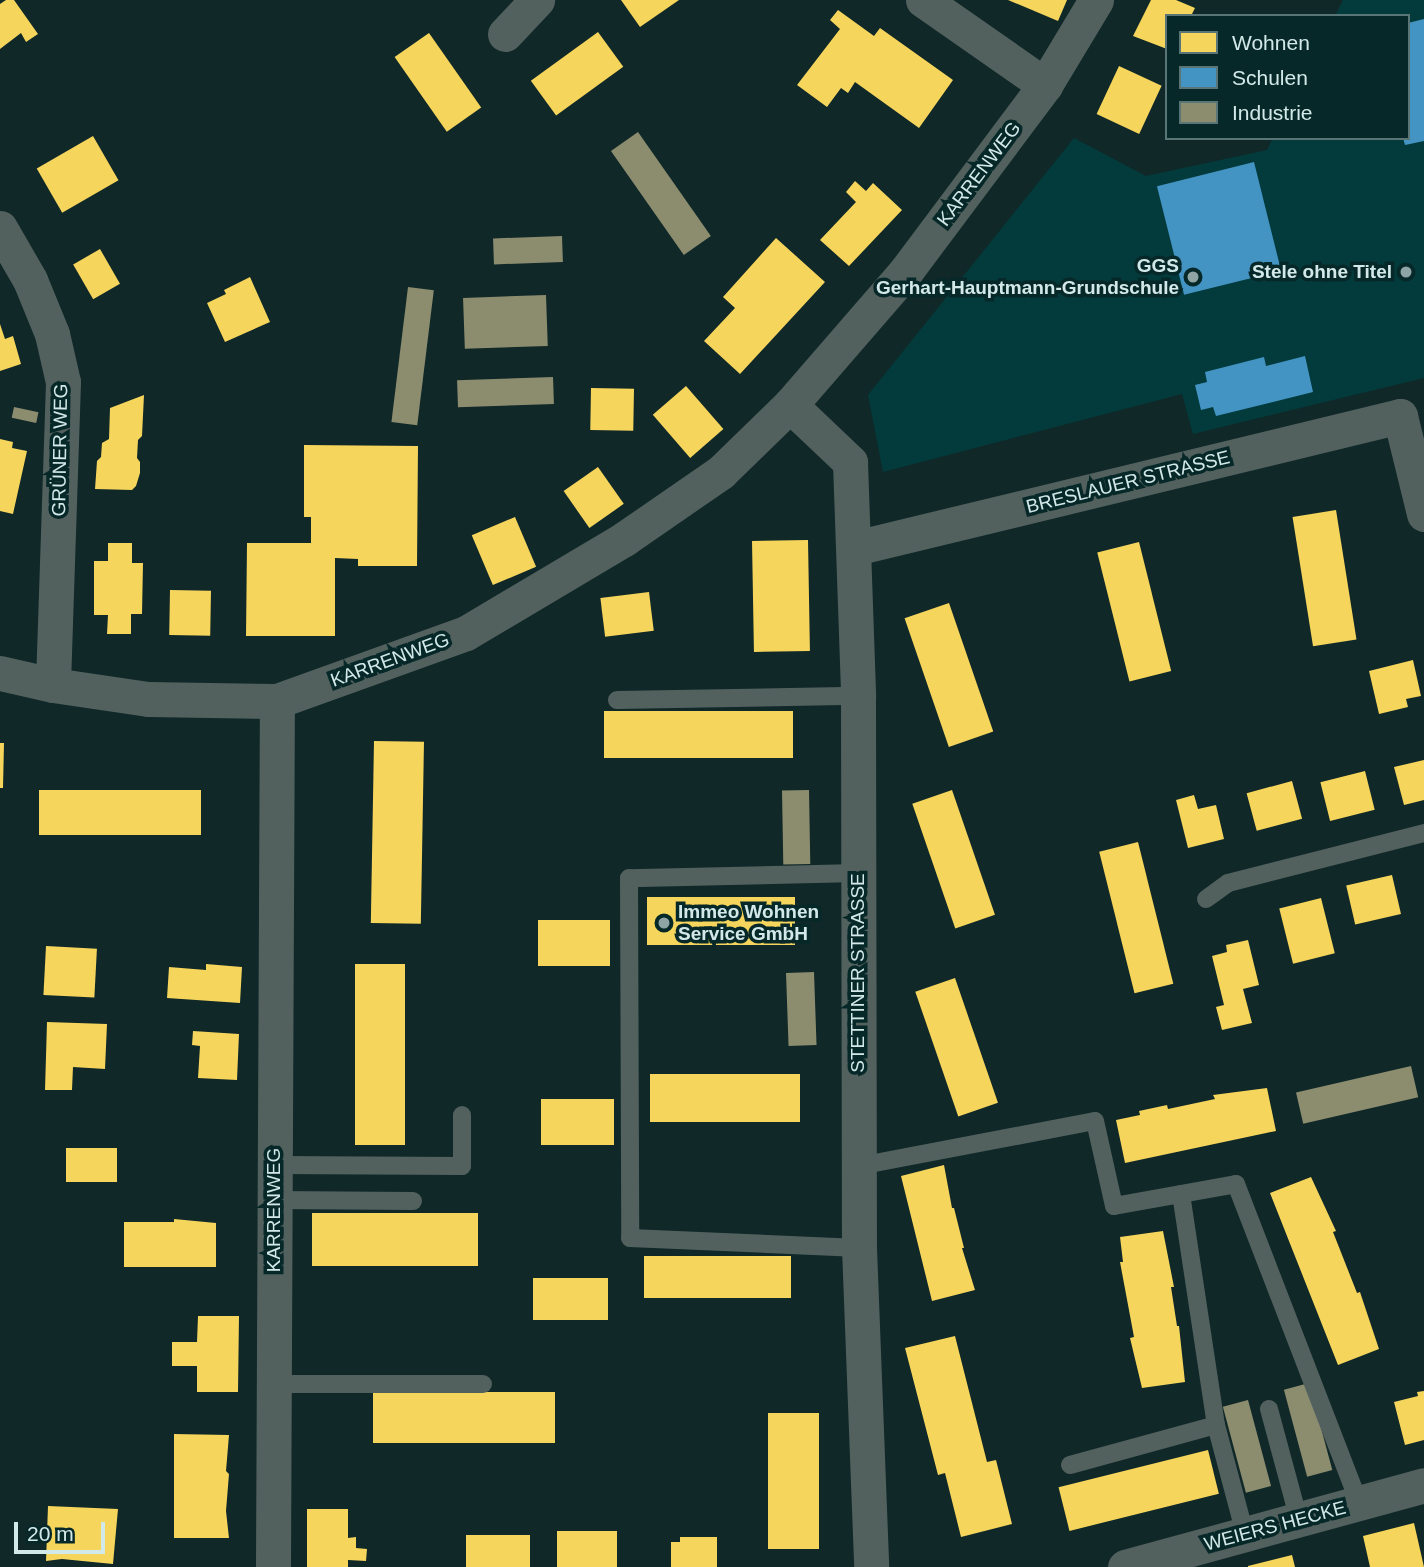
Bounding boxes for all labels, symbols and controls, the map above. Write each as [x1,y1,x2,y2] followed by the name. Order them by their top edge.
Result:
[1165,14,1410,140] legend
[1232,31,1310,54] text: Wohnen
[1232,66,1308,89] text: Schulen
[1232,101,1313,124] text: Industrie
[932,117,1026,231] street label: KARRENWEG
[876,255,1179,299] place label: GGS Gerhart-Hauptmann-Grundschule
[1252,261,1392,283] place label: Stele ohne Titel
[1398,264,1414,280] marker: Stele ohne Titel
[1185,269,1201,285] marker: GGS Gerhart-Hauptmann-Grundschule
[47,383,73,517] street label: GRÜNER WEG
[1024,446,1232,518] street label: BRESLAUER STRASSE
[328,628,452,692] street label: KARRENWEG
[847,873,869,1073] street label: STETTINER STRASSE
[678,901,819,945] place label: Immeo Wohnen Service GmbH
[656,915,672,931] marker: Immeo Wohnen Service GmbH
[263,1148,285,1272] street label: KARRENWEG
[1202,1496,1348,1556] street label: WEIERS HECKE
[18,1508,108,1552] scale bar
[27,1522,74,1545] text: 20 m

